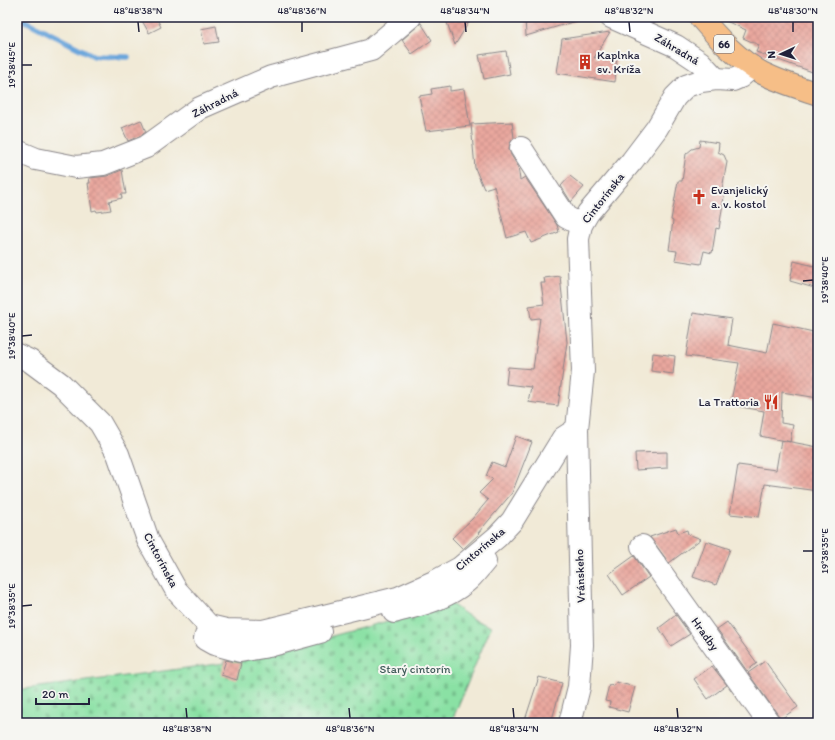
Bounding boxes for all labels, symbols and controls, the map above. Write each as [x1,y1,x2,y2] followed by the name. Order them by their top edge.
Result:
[113,4,163,17] text: 48°48'38"N
[278,4,327,17] text: 48°48'36"N
[440,4,490,17] text: 48°48'34"N
[605,4,654,17] text: 48°48'32"N
[768,4,818,17] text: 48°48'30"N
[652,30,703,68] street label: Záhradná
[761,34,801,74] north arrow
[714,35,734,53] road number: 66
[5,42,18,88] text: 19°38'45"E
[597,48,642,76] place label: Kaplnka sv. Kríža
[765,50,778,59] text: N
[576,53,594,71] building icon: Kaplnka sv. Kríža
[190,85,241,121] street label: Záhradná
[579,169,628,226] street label: Cintorínska
[711,183,768,211] place label: Evanjelický a. v. kostol
[690,188,708,206] church icon: Evanjelický a. v. kostol
[818,256,831,303] text: 19°38'40"E
[5,312,18,359] text: 19°38'40"E
[762,393,780,411] restaurant icon: La Trattoria
[698,395,759,409] place label: La Trattoria
[452,524,508,574] street label: Cintorínska
[818,528,831,574] text: 19°38'35"E
[141,530,182,591] street label: Cintorínska
[572,549,588,603] street label: Vránskeho
[5,583,18,629] text: 19°38'35"E
[688,615,722,654] street label: Hradby
[379,662,451,676] park label: Starý cintorín
[36,680,89,706] scale bar
[42,687,69,701] text: 20 m
[162,722,212,735] text: 48°48'38"N
[326,722,375,735] text: 48°48'36"N
[489,722,539,735] text: 48°48'34"N
[654,722,703,735] text: 48°48'32"N

